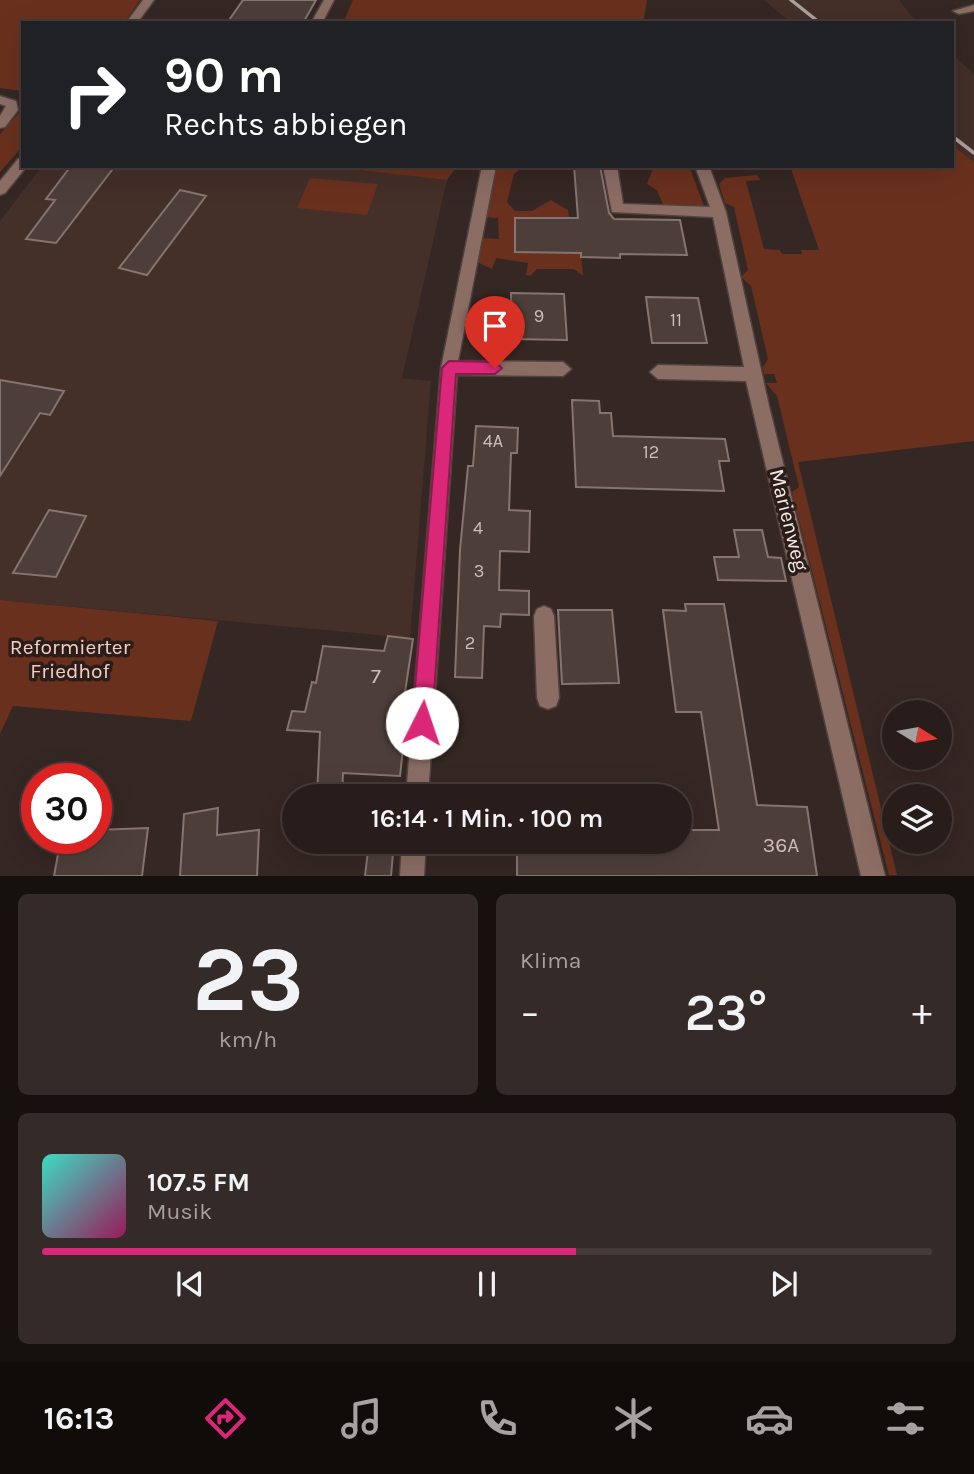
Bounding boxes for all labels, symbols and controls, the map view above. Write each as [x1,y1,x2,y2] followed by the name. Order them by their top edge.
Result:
[164,47,284,104] text: 90 m
[49,49,140,140] icon: right
[164,106,408,143] text: Rechts abbiegen
[465,296,525,368] pin
[534,305,544,327] house number: 9
[476,307,514,345] icon: arrive
[670,309,682,331] house number: 11
[483,430,503,452] house number: 4A
[643,441,659,463] house number: 12
[765,466,813,574] street label: Marienweg
[473,517,483,539] house number: 4
[474,560,484,582] house number: 3
[465,632,475,654] house number: 2
[10,635,131,683] park label: Reformierter Friedhof
[371,664,381,688] house number: 7
[385,686,459,760] position arrow
[882,700,952,770] north arrow
[882,700,952,854] map controls
[21,763,112,854] speed limit sign: 30
[882,784,952,854] button: layers
[371,803,603,834] text: 16:14 · 1 Min. · 100 m
[763,833,799,857] house number: 36A
[192,927,304,1033] text: 23
[520,947,581,974] text: Klima
[685,982,767,1043] text: 23°
[520,990,540,1035] text: −
[912,990,932,1035] text: +
[219,1026,277,1053] text: km/h
[147,1167,250,1198] text: 107.5 FM
[147,1198,212,1225] text: Musik
[171,1265,209,1303] icon: previous
[468,1265,506,1303] icon: pause
[765,1265,803,1303] icon: next
[201,1394,250,1443] icon: directions
[337,1394,386,1443] icon: music
[473,1394,522,1443] icon: phone
[609,1394,658,1443] icon: climate
[745,1394,794,1443] icon: car
[881,1394,930,1443] icon: filters
[44,1400,114,1437] text: 16:13

